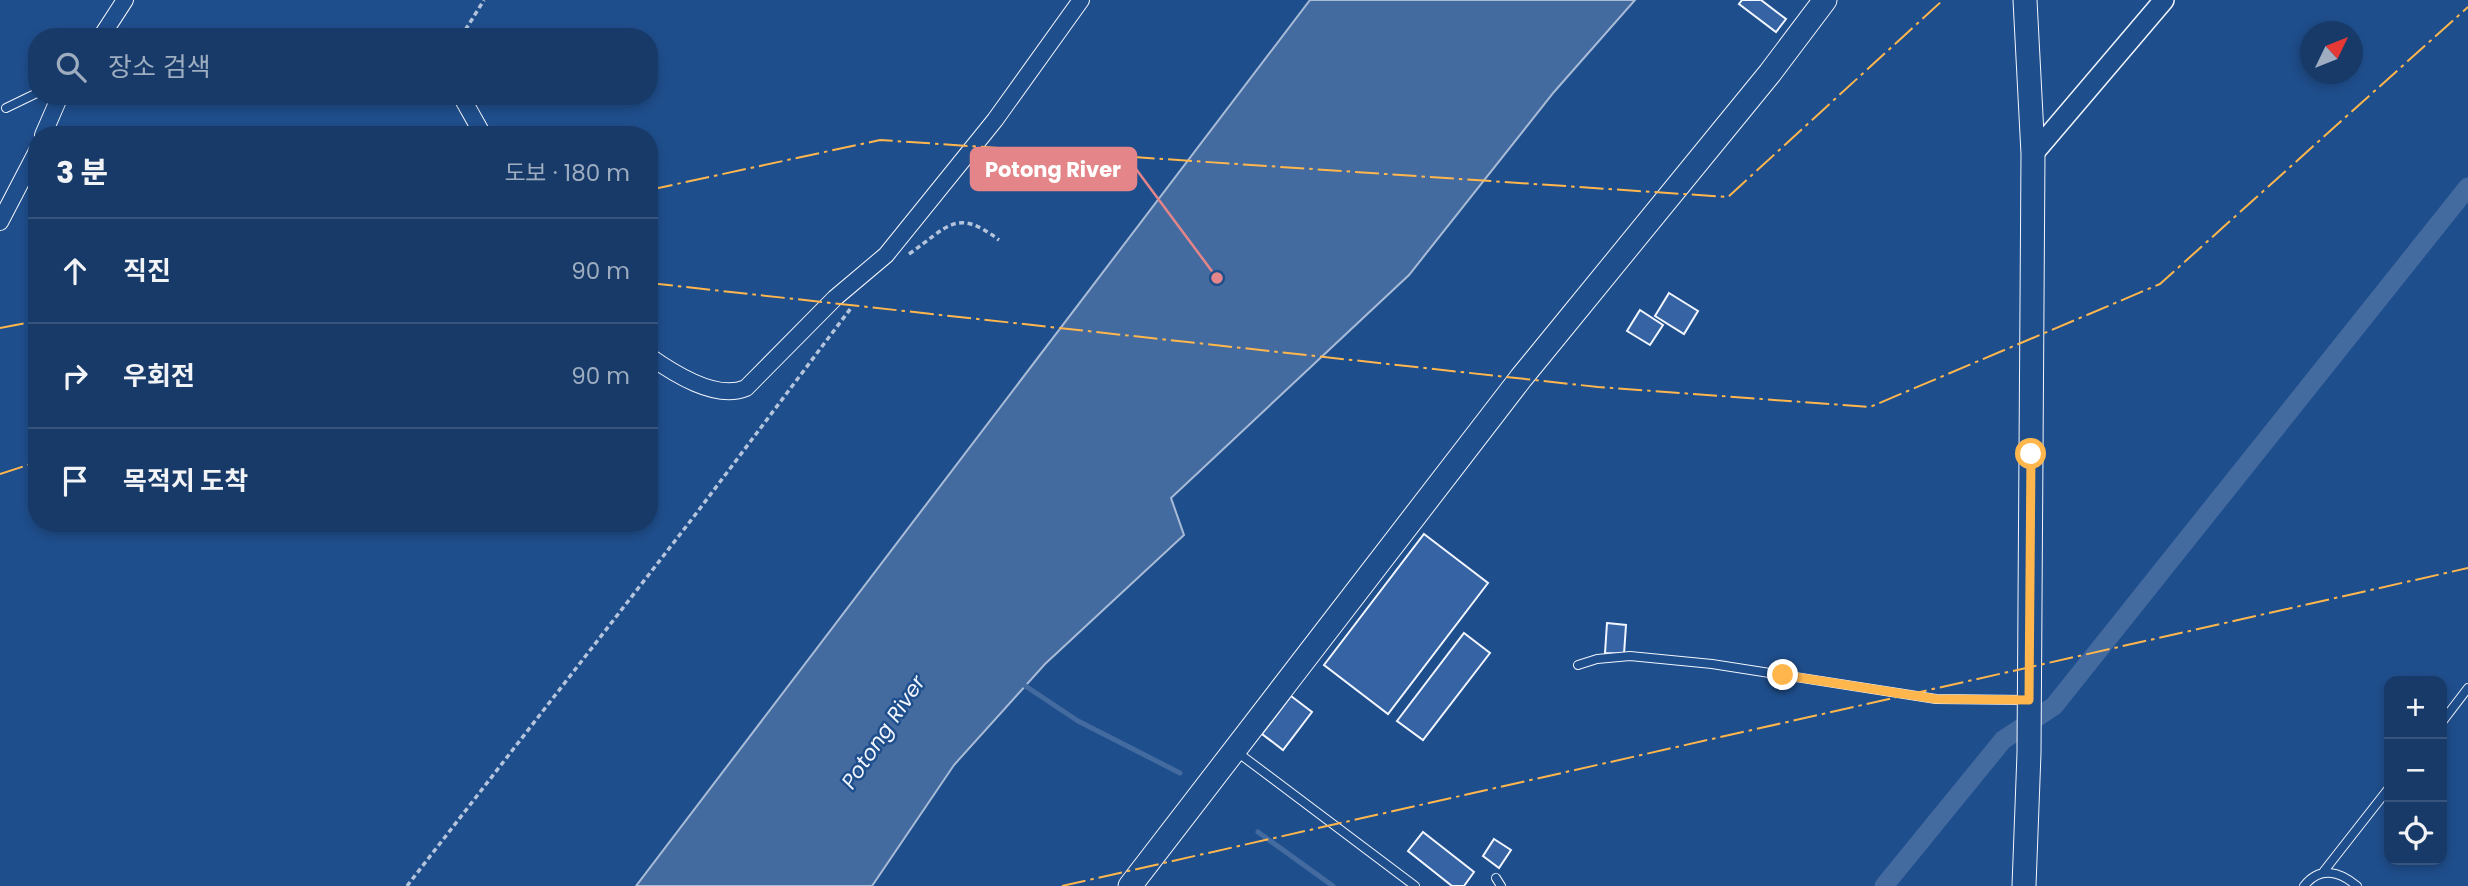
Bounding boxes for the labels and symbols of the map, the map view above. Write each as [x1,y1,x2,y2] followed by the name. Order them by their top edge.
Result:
[2300,21,2363,84] north arrow
[971,148,1136,190] callout: Potong River
[985,155,1121,184] text: Potong River
[2015,438,2046,469] route start
[1767,659,1798,690] route end
[834,669,932,794] water label: Potong River

